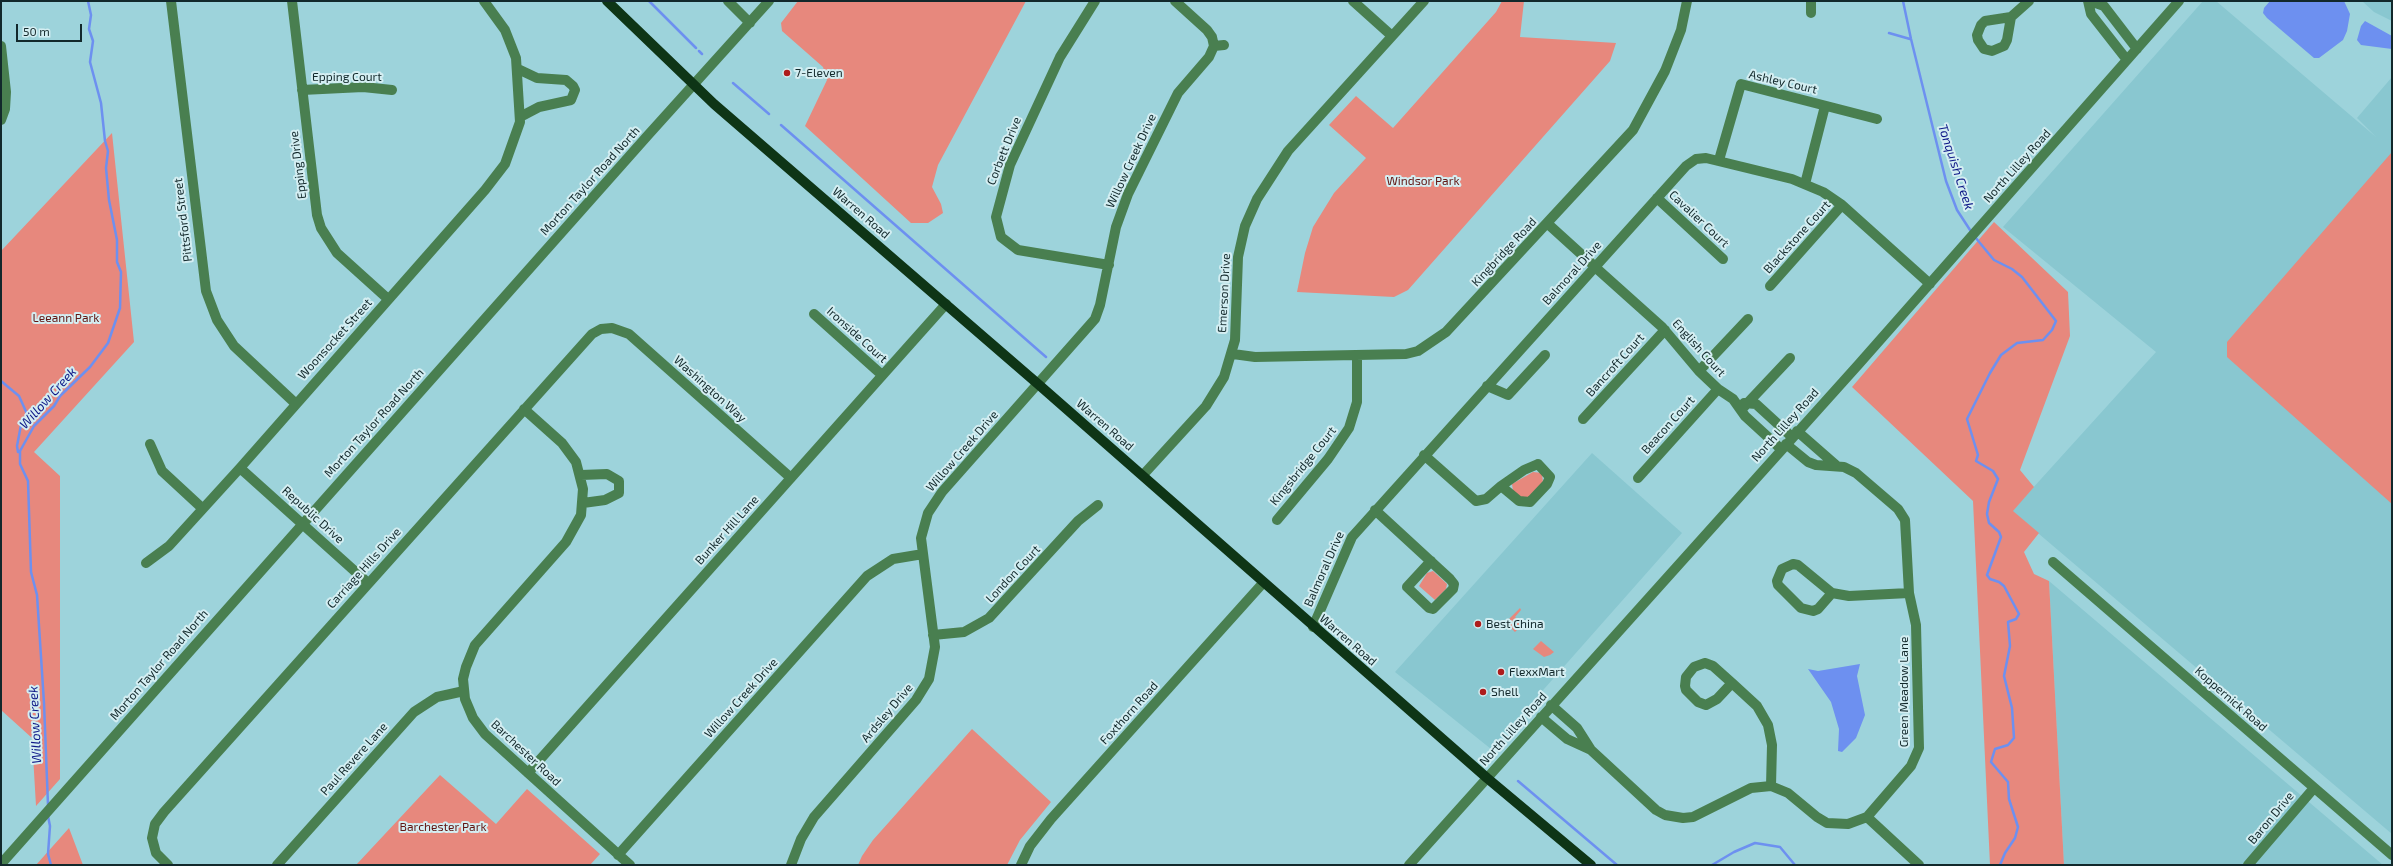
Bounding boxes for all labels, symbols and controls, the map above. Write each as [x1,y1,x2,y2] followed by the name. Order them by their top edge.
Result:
[18,16,84,42] scale bar
[23,24,50,38] text: 50 m
[795,66,843,80] place label: 7-Eleven
[1748,67,1818,97] street label: Ashley Court
[782,68,792,78] marker: 7-Eleven
[312,70,382,84] street label: Epping Court
[1103,112,1159,210] street label: Willow Creek Drive
[984,115,1024,187] street label: Corbett Drive
[1935,122,1977,212] water label: Tonquish Creek
[537,124,643,238] street label: Morton Taylor Road North
[1980,126,2054,206] street label: North Lilley Road
[287,130,309,200] street label: Epping Drive
[1386,174,1460,188] park label: Windsor Park
[171,177,195,263] street label: Pittsford Street
[829,184,893,242] street label: Warren Road
[1666,188,1732,250] street label: Cavalier Court
[1761,198,1833,276] street label: Blackstone Court
[1469,215,1539,289] street label: Kingbridge Road
[1540,238,1604,308] street label: Balmoral Drive
[1215,253,1233,333] street label: Emerson Drive
[295,296,375,382] street label: Woonsocket Street
[824,304,890,366] street label: Ironside Court
[33,311,99,325] park label: Leeann Park
[1669,316,1729,380] street label: English Court
[1583,330,1647,400] street label: Bancroft Court
[671,353,749,425] street label: Washington Way
[16,364,80,432] water label: Willow Creek
[321,366,427,480] street label: Morton Taylor Road North
[1748,385,1822,465] street label: North Lilley Road
[1638,393,1698,457] street label: Beacon Court
[1073,396,1137,454] street label: Warren Road
[923,408,1001,494] street label: Willow Creek Drive
[1267,424,1339,508] street label: Kingsbridge Court
[279,484,347,546] street label: Republic Drive
[692,492,762,568] street label: Bunker Hill Lane
[324,525,404,611] street label: Carriage Hills Drive
[1301,529,1347,609] street label: Balmoral Drive
[983,542,1043,606] street label: London Court
[107,607,211,723] street label: Morton Taylor Road North
[1316,611,1380,669] street label: Warren Road
[1486,617,1544,631] place label: Best China
[1473,619,1483,629] marker: Best China
[1897,637,1911,747] street label: Green Meadow Lane
[701,655,781,741] street label: Willow Creek Drive
[2192,664,2270,734] street label: Koppernick Road
[1509,665,1565,679] place label: FlexxMart
[1496,667,1506,677] marker: FlexxMart
[1097,679,1161,747] street label: Foxthorn Road
[858,681,916,745] street label: Ardsley Drive
[1491,685,1518,699] place label: Shell
[25,686,45,764] water label: Willow Creek
[1478,687,1488,697] marker: Shell
[1476,689,1550,769] street label: North Lilley Road
[488,717,564,789] street label: Barchester Road
[317,720,391,798] street label: Paul Revere Lane
[2245,789,2297,847] street label: Baron Drive
[399,820,487,834] park label: Barchester Park

